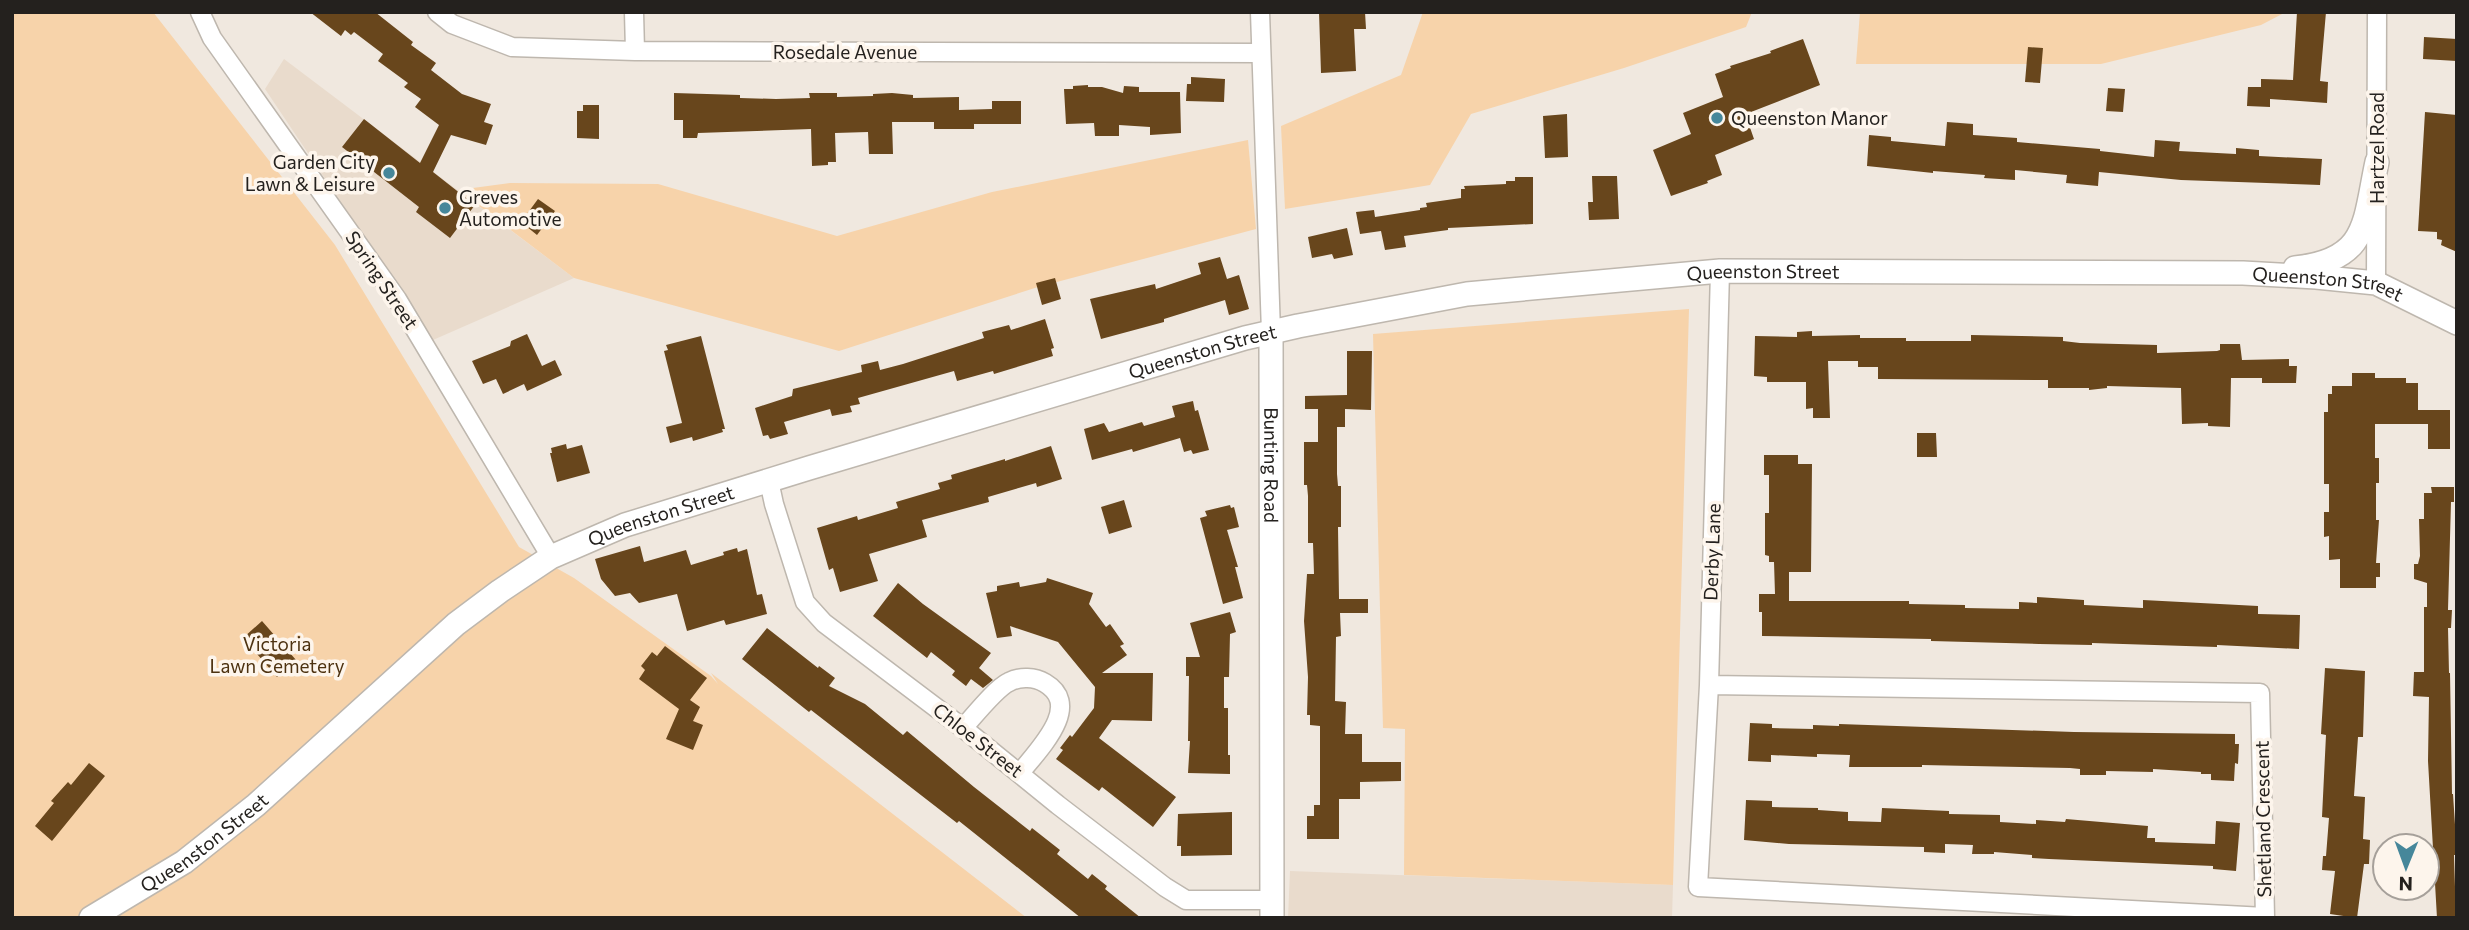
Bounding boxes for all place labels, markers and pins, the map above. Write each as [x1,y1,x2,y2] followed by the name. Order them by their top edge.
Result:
[1731,106,1888,129] place label: Queenston Manor
[1709,110,1725,126] marker: Queenston Manor
[245,150,375,195] place label: Garden City Lawn & Leisure
[381,165,397,181] marker: Garden City Lawn & Leisure
[459,185,561,230] place label: Greves Automotive
[437,200,453,216] marker: Greves Automotive

